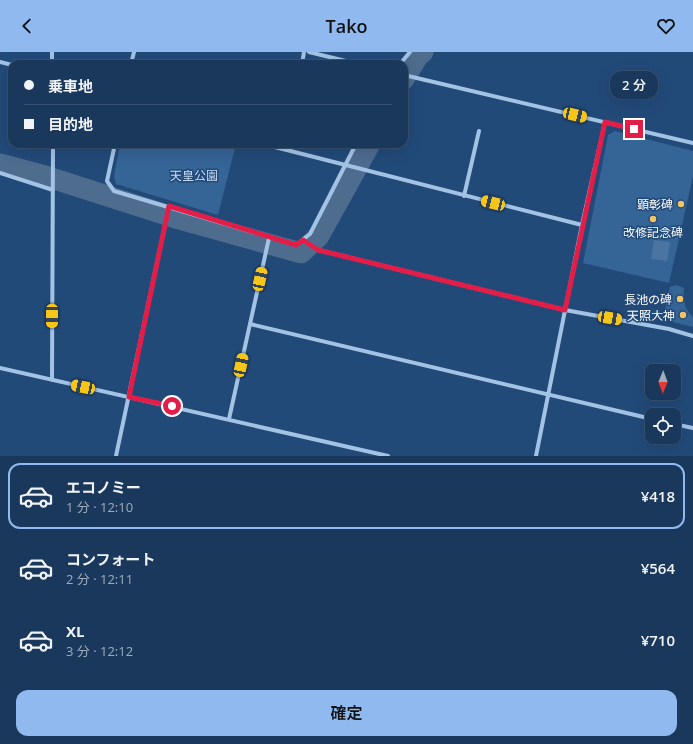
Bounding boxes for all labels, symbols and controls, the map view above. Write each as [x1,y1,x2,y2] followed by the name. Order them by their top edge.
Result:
[326,14,367,38] text: Tako
[16,15,38,37] icon: back
[655,15,677,37] icon: heart
[610,71,658,99] callout: 2 分
[48,76,93,96] text: 乗車地
[622,76,646,94] text: 2 分
[562,106,588,124] car
[48,114,93,134] text: 目的地
[625,120,643,138] route end
[170,167,218,184] park label: 天皇公園
[480,194,506,212] car
[637,196,673,213] place label: 顕彰碑
[676,199,686,209] marker: 顕彰碑
[648,214,658,224] marker: 改修記念碑
[623,224,683,241] place label: 改修記念碑
[252,266,268,292] car
[624,291,672,308] place label: 長池の碑
[675,294,685,304] marker: 長池の碑
[46,304,58,328] car
[627,307,675,324] place label: 天照大神
[597,310,623,326] car
[678,310,688,320] marker: 天照大神
[233,352,249,378] car
[645,364,681,400] north arrow
[645,364,681,444] map controls
[70,379,96,395] car
[163,397,181,415] route start
[645,408,681,444] button: locate
[66,477,141,497] text: エコノミー
[18,478,54,514] icon: car
[641,486,675,506] text: ¥418
[66,498,133,516] text: 1 分 · 12:10
[66,549,156,569] text: コンフォート
[18,550,54,586] icon: car
[641,558,675,578] text: ¥564
[66,570,133,588] text: 2 分 · 12:11
[66,621,84,641] text: XL
[18,622,54,658] icon: car
[641,630,675,650] text: ¥710
[66,642,133,660] text: 3 分 · 12:12
[16,690,677,736] button: 確定

